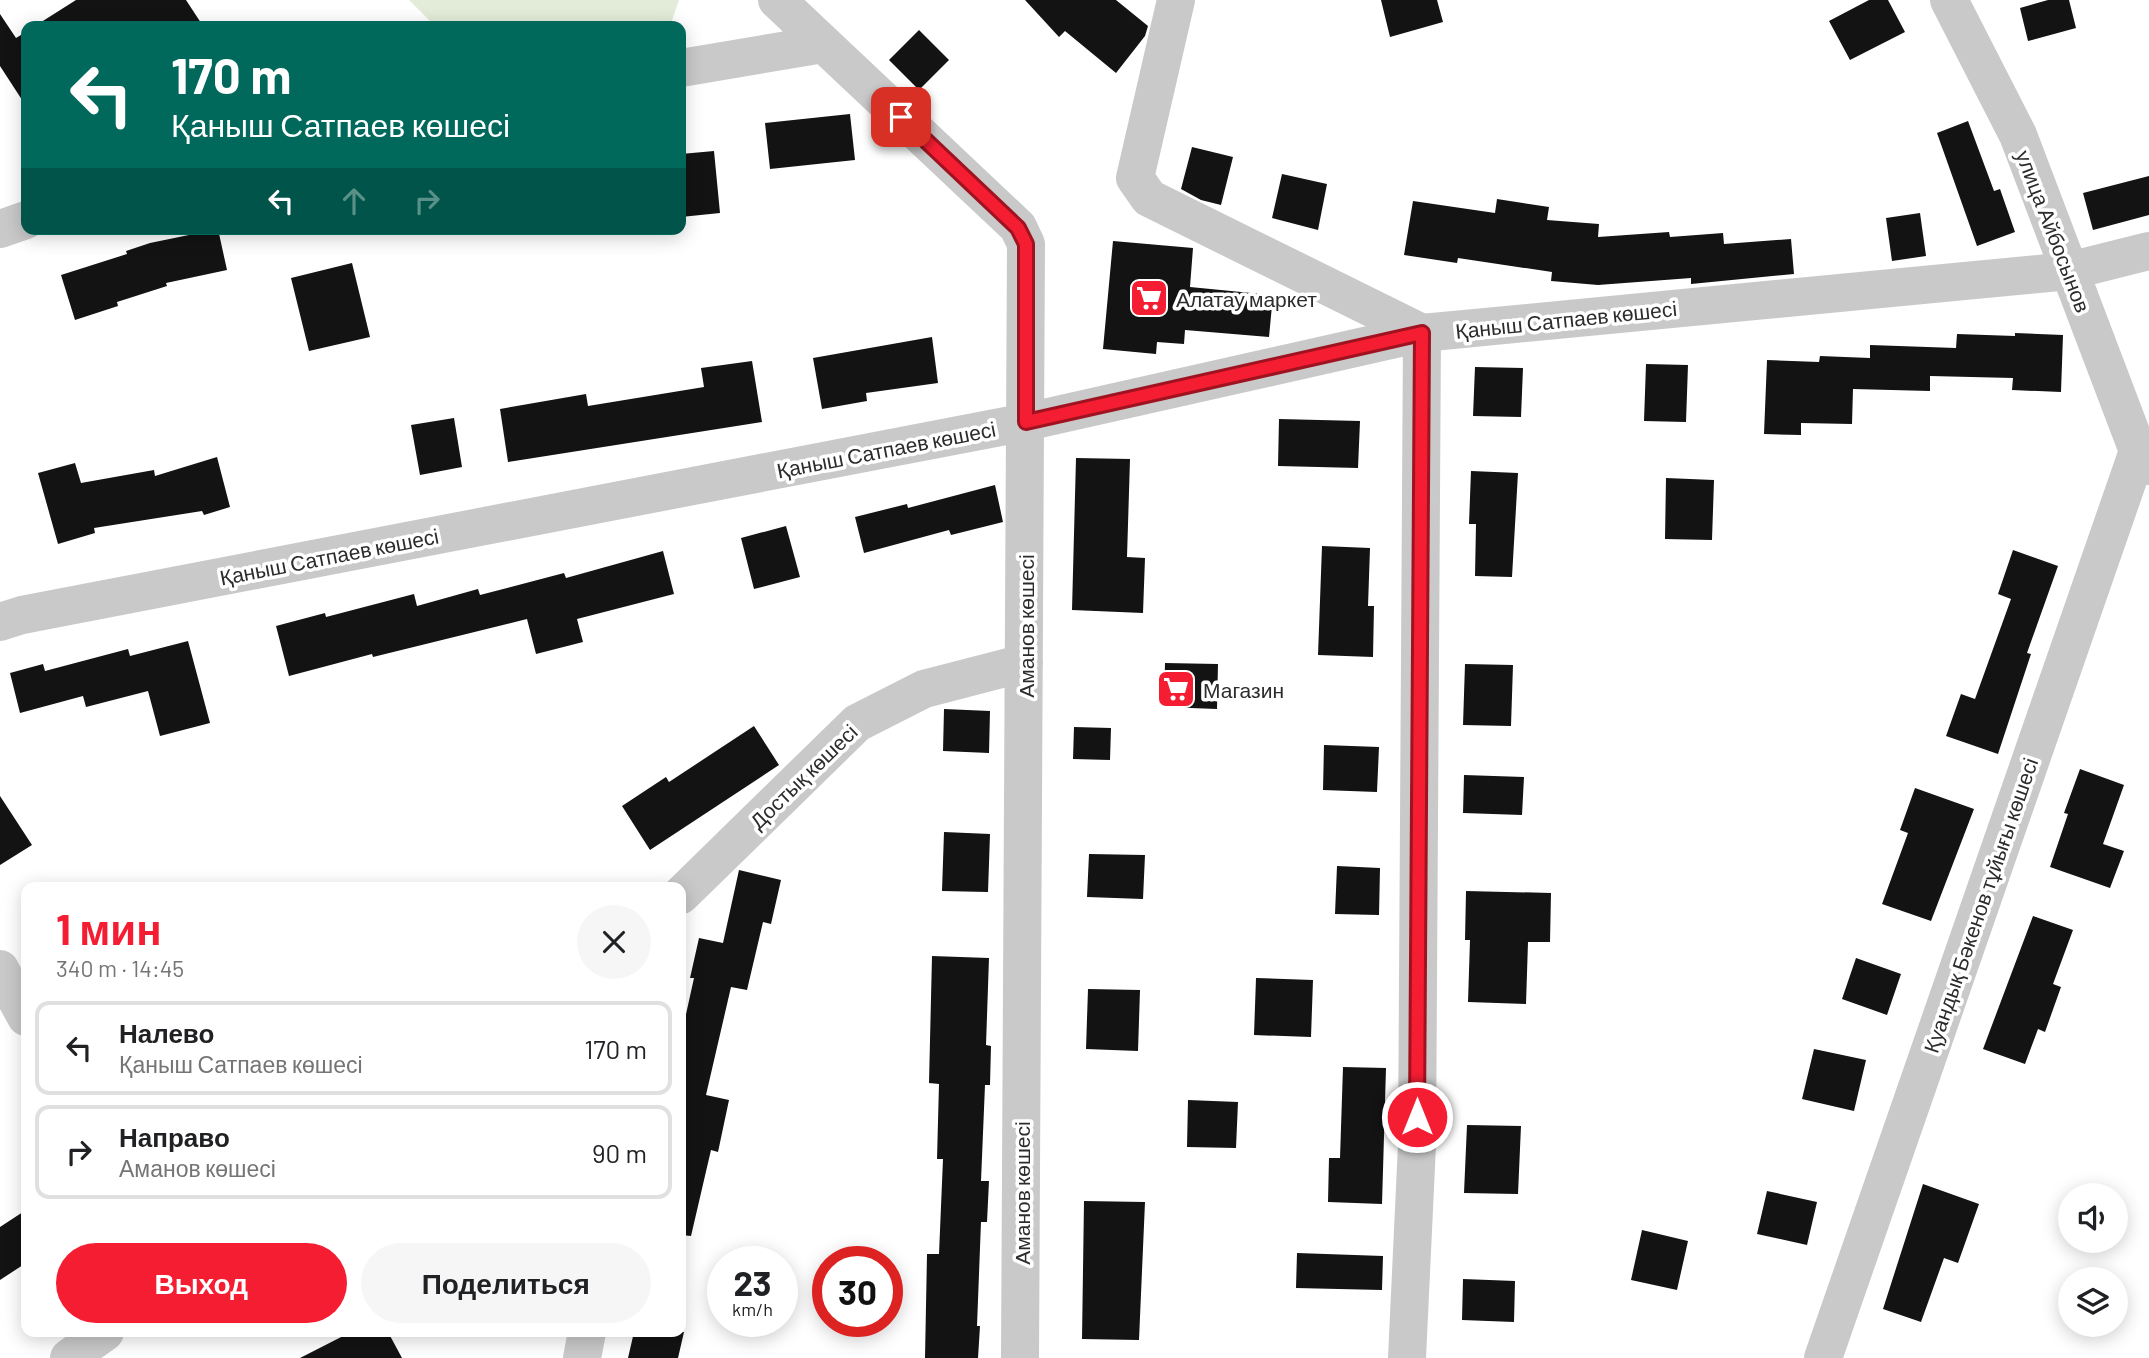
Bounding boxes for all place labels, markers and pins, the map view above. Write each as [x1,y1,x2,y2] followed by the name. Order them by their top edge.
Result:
[871,87,931,147] pin
[1128,277,1170,319] supermarket icon: Алатау маркет
[1176,286,1317,311] place label: Алатау маркет
[1155,668,1197,710] supermarket icon: Магазин
[1203,677,1284,702] place label: Магазин

